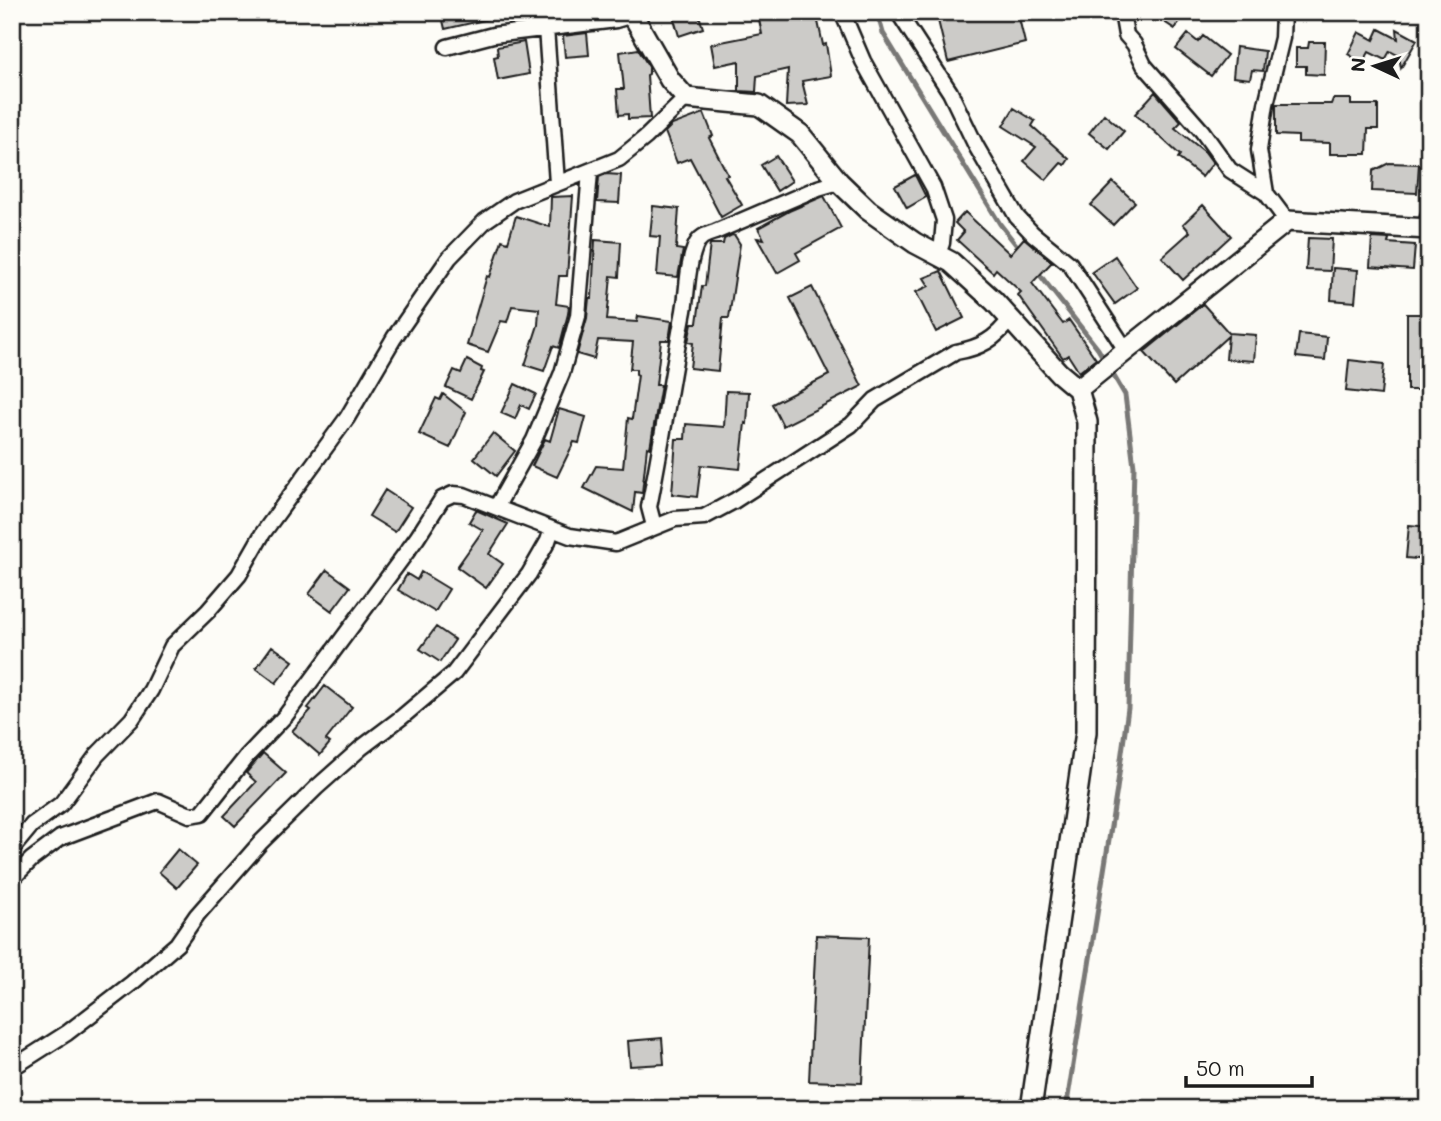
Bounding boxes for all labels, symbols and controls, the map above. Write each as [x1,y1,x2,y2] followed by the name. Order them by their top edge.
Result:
[1340,32,1410,102] north arrow
[1345,57,1371,73] text: N
[1186,1044,1312,1088] scale bar
[1196,1054,1245,1081] text: 50 m

